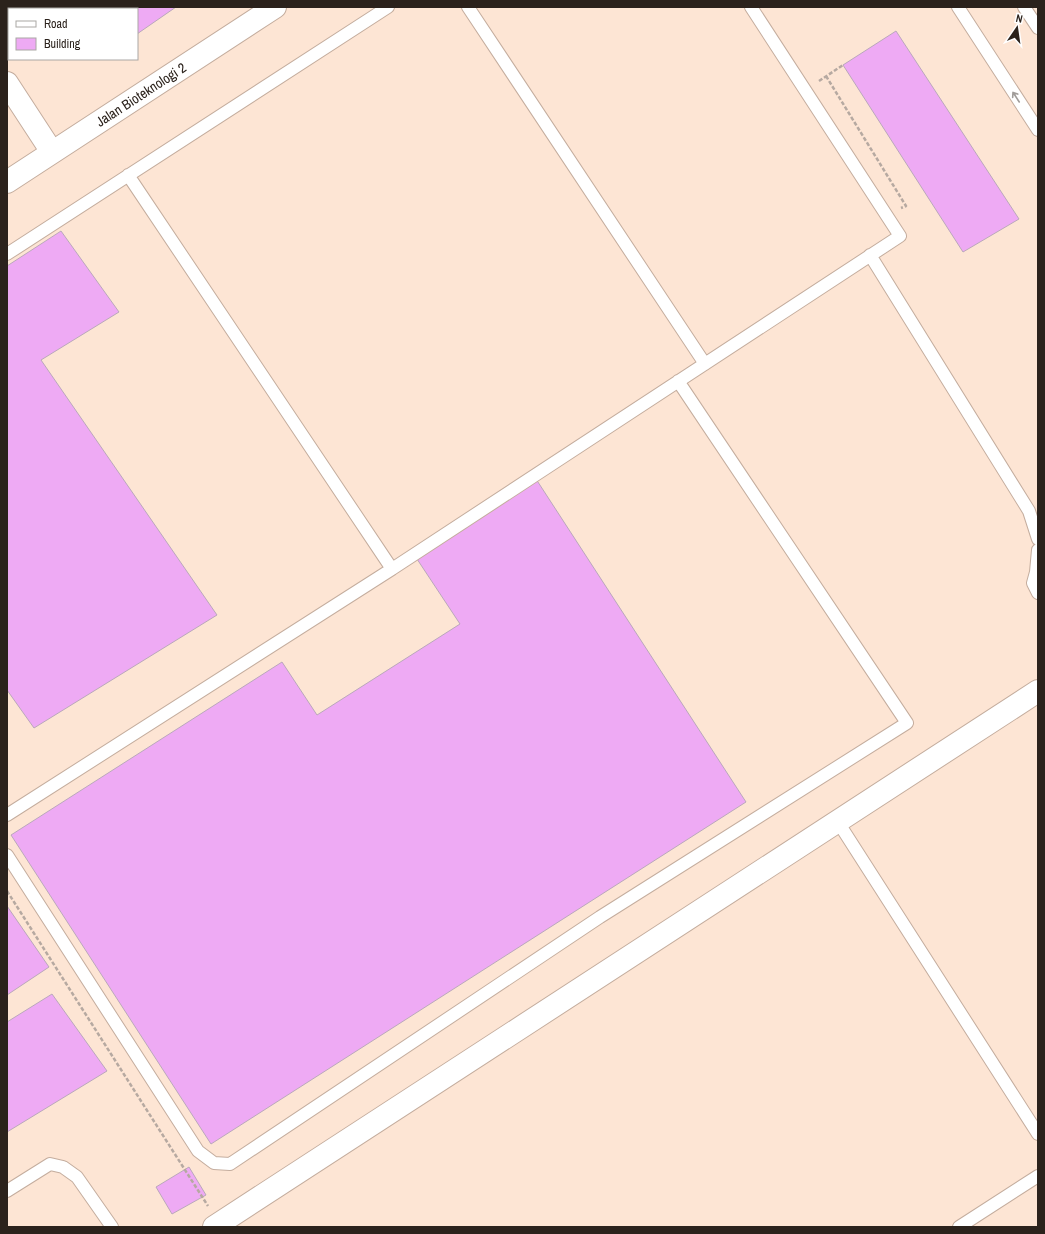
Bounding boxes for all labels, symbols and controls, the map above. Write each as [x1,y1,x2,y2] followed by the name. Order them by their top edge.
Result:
[8,8,138,60] legend
[997,8,1037,48] north arrow
[1015,11,1024,26] text: N
[44,16,68,32] text: Road
[44,36,81,52] text: Building
[92,58,190,131] street label: Jalan Bioteknologi 2
[1012,92,1020,103] one-way arrow

